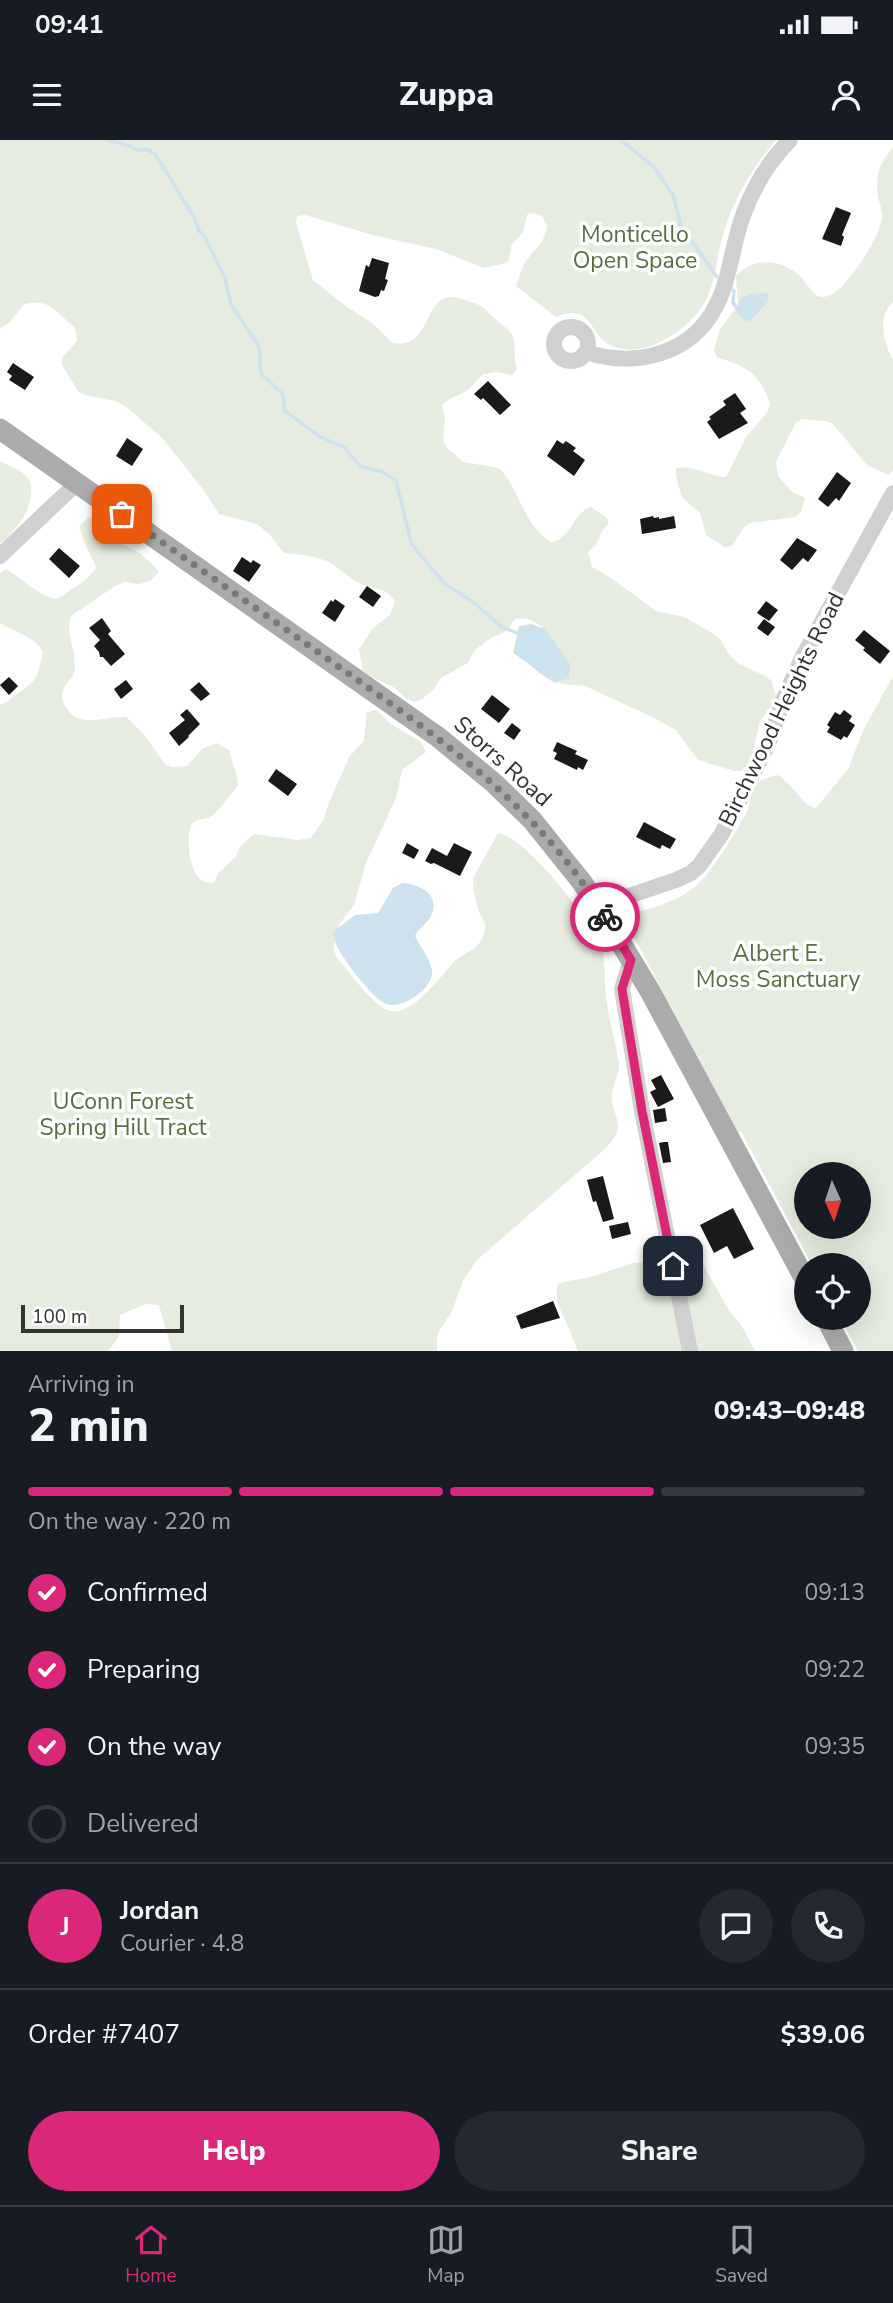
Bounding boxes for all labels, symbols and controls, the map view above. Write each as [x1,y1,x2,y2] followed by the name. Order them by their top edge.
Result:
[35,7,104,42] text: 09:41
[399,73,494,116] text: Zuppa
[28,76,66,114] icon: menu
[827,76,865,114] icon: person
[573,219,697,276] park label: Monticello Open Space
[92,484,152,544] pin
[103,495,141,533] icon: bag
[711,587,852,831] street label: Birchwood Heights Road
[447,709,558,814] street label: Storrs Road
[570,882,640,952] courier
[586,898,624,936] icon: bike
[696,938,860,995] park label: Albert E. Moss Sanctuary
[39,1086,207,1143] park label: UConn Forest Spring Hill Tract
[794,1162,872,1239] north arrow
[794,1162,871,1330] map controls
[643,1236,703,1296] pin
[654,1247,692,1285] icon: home
[794,1253,871,1330] button: locate
[21,1302,184,1334] scale bar
[32,1304,87,1330] text: 100 m
[28,1369,135,1400] text: Arriving in
[714,1393,865,1428] text: 09:43–09:48
[28,1394,149,1457] text: 2 min
[28,1506,231,1537] text: On the way · 220 m
[28,1574,66,1612] icon: check
[87,1575,208,1610] text: Confirmed
[805,1577,865,1608] text: 09:13
[28,1651,66,1689] icon: check
[87,1652,200,1687] text: Preparing
[805,1654,865,1685] text: 09:22
[28,1728,66,1766] icon: check
[87,1729,221,1764] text: On the way
[805,1731,865,1762] text: 09:35
[87,1806,199,1841] text: Delivered
[699,1889,773,1963] button: chat
[791,1889,865,1963] button: phone
[120,1893,199,1928] text: Jordan
[60,1909,70,1944] text: J
[120,1928,244,1959] text: Courier · 4.8
[28,2017,180,2052] text: Order #7407
[781,2017,865,2052] text: $39.06
[28,2111,440,2191] button: Help
[454,2111,865,2191] button: Share
[125,2221,177,2289] tab: Home
[427,2221,465,2289] tab: Map
[715,2221,768,2289] tab: Saved

